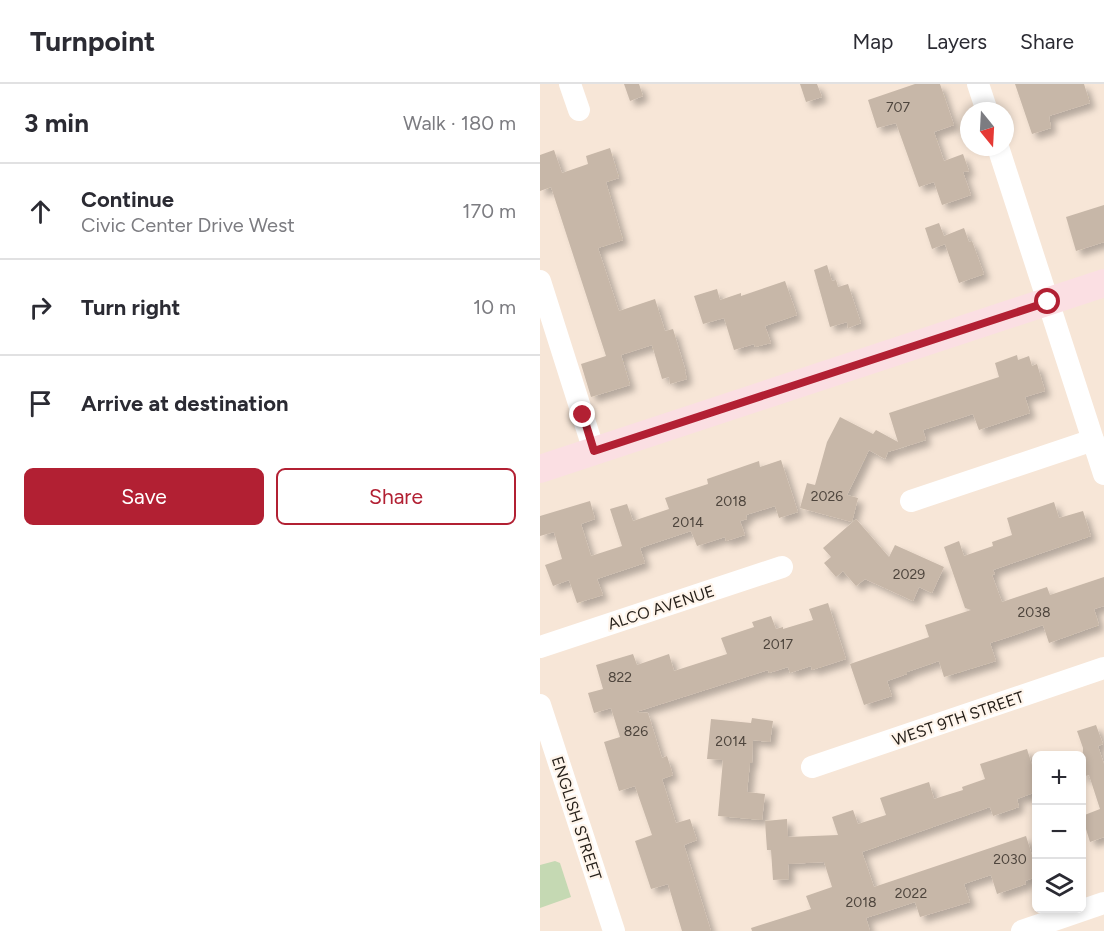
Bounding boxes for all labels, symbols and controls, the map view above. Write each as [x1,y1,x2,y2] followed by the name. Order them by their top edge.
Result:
[30,24,155,58] text: Turnpoint
[853,29,893,54] text: Map
[926,29,987,54] text: Layers
[1020,29,1074,54] text: Share
[886,99,910,116] house number: 707
[960,102,1014,156] north arrow
[24,107,89,139] text: 3 min
[403,111,516,135] text: Walk · 180 m
[81,186,174,213] text: Continue
[24,195,57,228] icon: ahead
[462,199,516,223] text: 170 m
[81,213,295,237] text: Civic Center Drive West
[1034,288,1060,314] route start
[24,291,57,324] icon: right
[81,294,180,321] text: Turn right
[473,295,516,319] text: 10 m
[24,387,57,420] icon: arrive
[81,390,289,417] text: Arrive at destination
[569,401,595,427] route end
[24,468,264,525] button: Save
[276,468,516,525] button: Share
[811,488,843,505] house number: 2026
[715,493,747,510] house number: 2018
[672,514,704,531] house number: 2014
[893,566,925,583] house number: 2029
[605,581,717,634] street label: ALCO AVENUE
[1017,604,1051,621] house number: 2038
[763,636,794,653] house number: 2017
[608,669,632,686] house number: 822
[890,687,1027,750] street label: WEST 9TH STREET
[624,723,648,740] house number: 826
[715,733,747,750] house number: 2014
[1032,751,1086,913] map controls
[1032,751,1086,805] button: +
[548,754,606,883] street label: ENGLISH STREET
[1032,805,1086,859] button: −
[993,851,1027,868] house number: 2030
[1032,859,1086,913] button: layers
[895,885,927,902] house number: 2022
[845,894,877,911] house number: 2018

